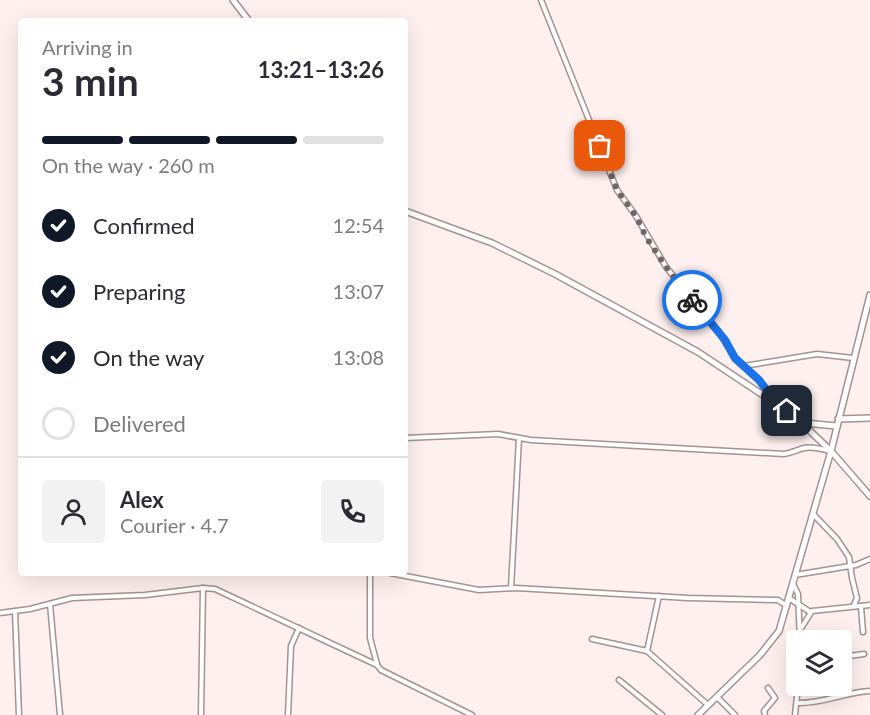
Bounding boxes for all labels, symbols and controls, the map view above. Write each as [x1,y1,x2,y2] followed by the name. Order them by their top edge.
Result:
[42,35,133,59] text: Arriving in
[258,56,384,83] text: 13:21–13:26
[42,58,139,104] text: 3 min
[574,120,625,171] pin
[583,129,616,162] icon: bag
[42,153,215,177] text: On the way · 260 m
[42,209,75,242] icon: check
[93,212,195,239] text: Confirmed
[333,213,384,237] text: 12:54
[662,270,722,330] courier
[42,275,75,308] icon: check
[93,278,185,305] text: Preparing
[333,279,384,303] text: 13:07
[676,284,709,317] icon: bike
[42,341,75,374] icon: check
[93,344,204,371] text: On the way
[333,345,384,369] text: 13:08
[761,385,812,436] pin
[770,394,803,427] icon: home
[93,410,186,437] text: Delivered
[42,480,105,543] button: person
[321,480,384,543] button: phone
[120,486,164,513] text: Alex
[120,513,229,537] text: Courier · 4.7
[786,630,852,696] map controls
[786,630,852,696] button: layers

